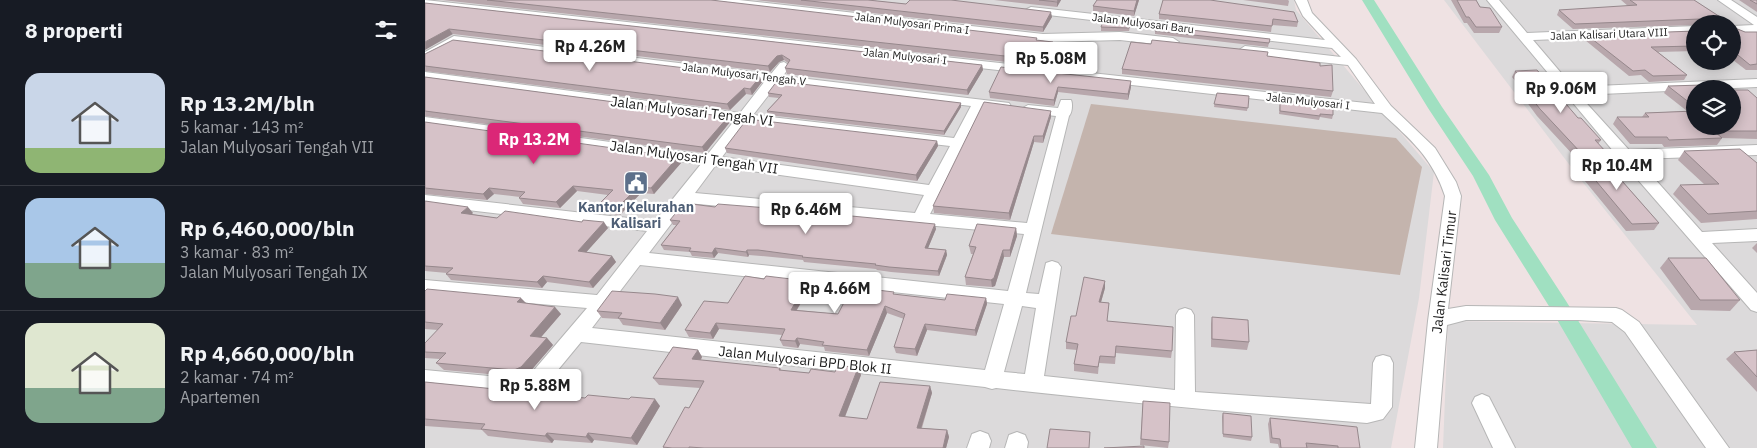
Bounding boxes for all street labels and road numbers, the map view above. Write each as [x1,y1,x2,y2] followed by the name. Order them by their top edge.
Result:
[854,9,970,37] street label: Jalan Mulyosari Prima I
[1091,10,1195,36] street label: Jalan Mulyosari Baru
[1550,25,1668,43] street label: Jalan Kalisari Utara VIII
[863,45,947,67] street label: Jalan Mulyosari I
[681,59,807,89] street label: Jalan Mulyosari Tengah V
[1266,90,1350,112] street label: Jalan Mulyosari I
[609,92,775,130] street label: Jalan Mulyosari Tengah VI
[609,136,779,178] street label: Jalan Mulyosari Tengah VII
[1428,210,1460,334] street label: Jalan Kalisari Timur
[717,342,893,378] street label: Jalan Mulyosari BPD Blok II

